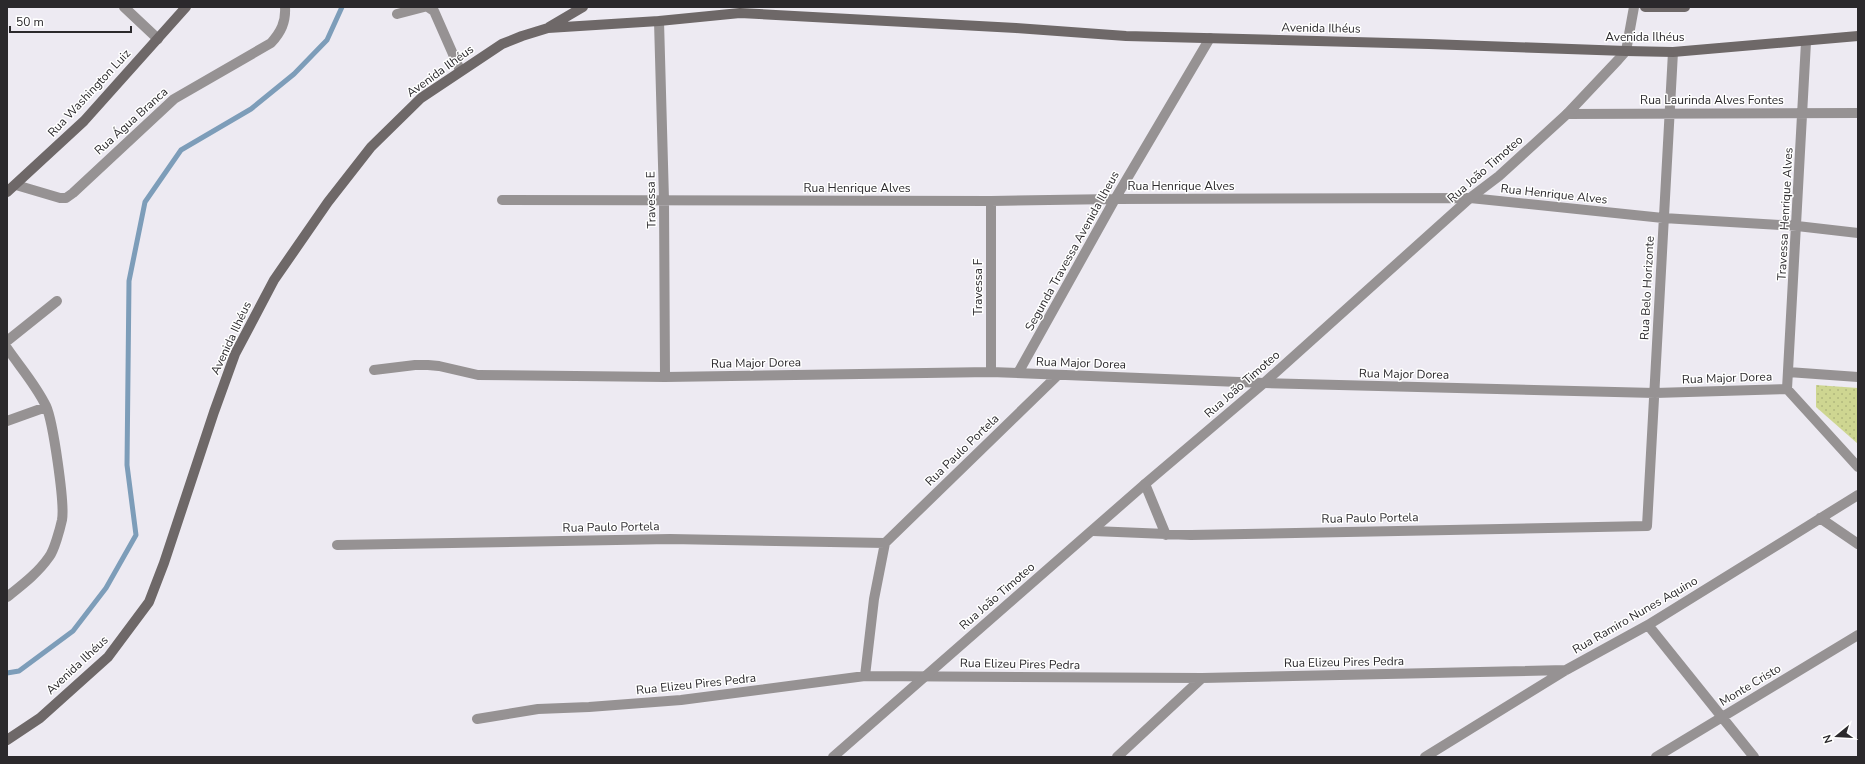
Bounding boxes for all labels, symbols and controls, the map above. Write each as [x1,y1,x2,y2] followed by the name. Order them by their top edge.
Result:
[10,8,131,34] scale bar
[16,14,44,30] text: 50 m
[1281,19,1361,37] street label: Avenida Ilhéus
[1605,29,1685,45] street label: Avenida Ilhéus
[403,41,477,101] street label: Avenida Ilhéus
[44,45,134,140] street label: Rua Washington Luiz
[91,84,171,158] street label: Rua Água Branca
[1640,92,1784,108] street label: Rua Laurinda Alves Fontes
[1444,132,1526,206] street label: Rua João Timoteo
[1774,147,1796,281] street label: Travessa Henrique Alves
[1021,168,1123,334] street label: Segunda Travessa Avenida Ilheus
[643,171,659,229] street label: Travessa E
[1127,178,1235,194] street label: Rua Henrique Alves
[803,180,911,196] street label: Rua Henrique Alves
[1500,180,1608,208] street label: Rua Henrique Alves
[1636,236,1658,340] street label: Rua Belo Horizonte
[970,258,986,315] street label: Travessa F
[207,298,255,377] street label: Avenida Ilhéus
[1201,347,1283,421] street label: Rua João Timoteo
[1036,353,1126,373] street label: Rua Major Dorea
[711,354,801,372] street label: Rua Major Dorea
[1359,365,1449,383] street label: Rua Major Dorea
[1682,368,1772,388] street label: Rua Major Dorea
[922,411,1002,489] street label: Rua Paulo Portela
[1321,509,1419,527] street label: Rua Paulo Portela
[562,518,660,536] street label: Rua Paulo Portela
[956,559,1038,633] street label: Rua João Timoteo
[1570,572,1701,657] street label: Rua Ramiro Nunes Aquino
[43,632,112,698] street label: Avenida Ilhéus
[1284,653,1404,671] street label: Rua Elizeu Pires Pedra
[960,655,1080,673] street label: Rua Elizeu Pires Pedra
[1716,660,1784,710] street label: Monte Cristo
[635,670,757,698] street label: Rua Elizeu Pires Pedra
[1817,716,1857,756] north arrow
[1820,733,1836,745] text: N

